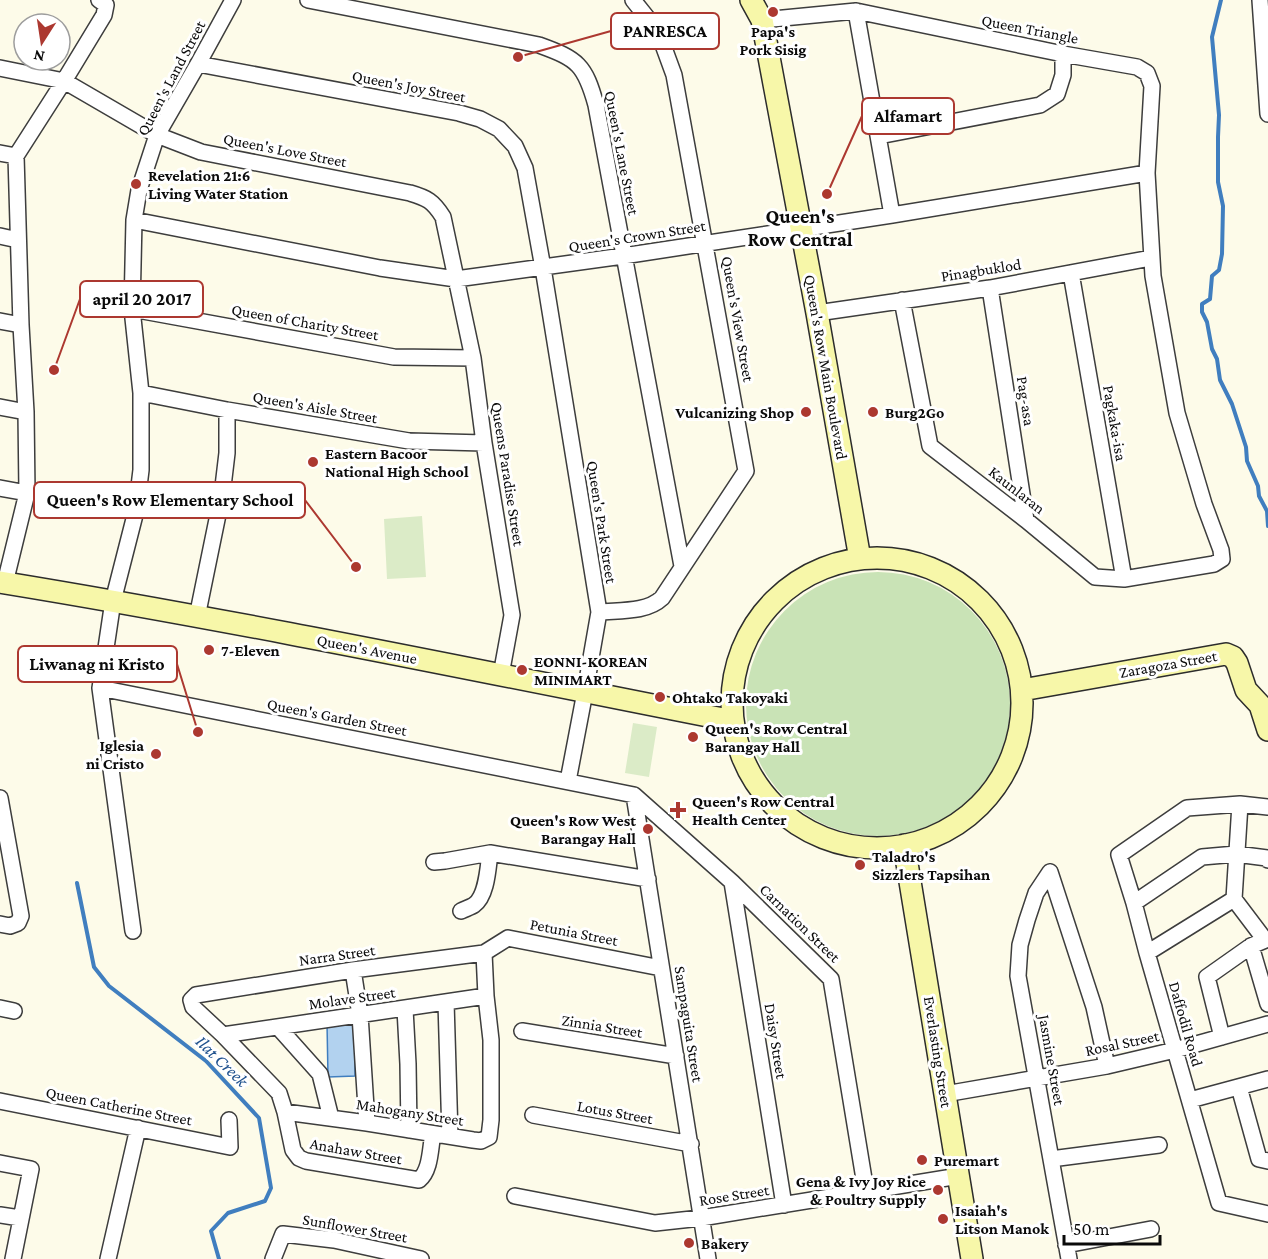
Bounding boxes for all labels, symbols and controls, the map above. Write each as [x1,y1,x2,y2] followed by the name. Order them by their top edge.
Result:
[766,5,780,19] marker: Papa's Pork Sisig
[980,11,1080,48] street label: Queen Triangle
[12,12,72,72] north arrow
[611,13,719,49] callout: PANRESCA
[134,17,209,138] street label: Queen's Land Street
[623,21,707,41] text: PANRESCA
[740,23,806,58] place label: Papa's Pork Sisig
[32,47,46,66] text: N
[351,67,468,106] street label: Queen's Joy Street
[602,89,643,217] street label: Queen's Lane Street
[862,98,954,134] callout: Alfamart
[873,106,943,126] text: Alfamart
[222,130,349,170] street label: Queen's Love Street
[148,167,288,202] place label: Revelation 21:6 Living Water Station
[129,177,143,191] marker: Revelation 21:6 Living Water Station
[747,205,853,250] district label: Queen's Row Central
[567,217,707,255] street label: Queen's Crown Street
[719,255,758,384] street label: Queen's View Street
[940,255,1023,286] street label: Pinagbuklod
[801,273,851,461] street label: Queen's Row Main Boulevard
[80,281,203,317] callout: april 20 2017
[93,289,192,309] text: april 20 2017
[230,301,380,344] street label: Queen of Charity Street
[1013,375,1038,428] street label: Pag-asa
[1099,384,1130,463] street label: Pagkaka-isa
[251,388,379,426] street label: Queen's Aisle Street
[488,401,528,548] street label: Queens Paradise Street
[675,404,794,421] place label: Vulcanizing Shop
[885,404,944,421] place label: Burg2Go
[799,405,813,419] marker: Vulcanizing Shop
[866,405,880,419] marker: Burg2Go
[325,445,469,480] place label: Eastern Bacoor National High School
[306,455,320,469] marker: Eastern Bacoor National High School
[584,460,620,585] street label: Queen's Park Street
[986,463,1049,517] street label: Kaunlaran
[34,482,305,518] callout: Queen's Row Elementary School
[47,490,294,510] text: Queen's Row Elementary School
[315,631,419,667] street label: Queen's Avenue
[221,642,280,659] place label: 7-Eleven
[202,643,216,657] marker: 7-Eleven
[18,646,177,682] callout: Liwanag ni Kristo
[1118,647,1219,682] street label: Zaragoza Street
[534,653,648,688] place label: EONNI-KOREAN MINIMART
[29,654,165,674] text: Liwanag ni Kristo
[515,663,529,677] marker: EONNI-KOREAN MINIMART
[672,689,788,706] place label: Ohtako Takoyaki
[653,690,667,704] marker: Ohtako Takoyaki
[266,695,409,739] street label: Queen's Garden Street
[705,720,848,755] place label: Queen's Row Central Barangay Hall
[686,730,700,744] marker: Queen's Row Central Barangay Hall
[86,737,144,772] place label: Iglesia ni Cristo
[149,747,163,761] marker: Iglesia ni Cristo
[692,793,835,828] place label: Queen's Row Central Health Center
[669,801,687,819] marker: Queen's Row Central Health Center
[510,812,636,847] place label: Queen's Row West Barangay Hall
[641,822,655,836] marker: Queen's Row West Barangay Hall
[872,848,990,883] place label: Taladro's Sizzlers Tapsihan
[853,858,867,872] marker: Taladro's Sizzlers Tapsihan
[756,880,844,966] street label: Carnation Street
[529,915,620,949] street label: Petunia Street
[298,941,377,969] street label: Narra Street
[670,965,707,1084] street label: Sampaguita Street
[1166,980,1206,1069] street label: Daffodil Road
[307,983,397,1013] street label: Molave Street
[920,995,955,1110] street label: Everlasting Street
[761,1002,790,1081] street label: Daisy Street
[560,1011,644,1041] street label: Zinnia Street
[1034,1011,1068,1107] street label: Jasmine Street
[1084,1027,1161,1059] street label: Rosal Street
[192,1031,253,1092] water label: Ilat Creek
[44,1083,194,1129] street label: Queen Catherine Street
[355,1095,466,1130] street label: Mahogany Street
[576,1097,655,1127] street label: Lotus Street
[309,1135,404,1168] street label: Anahaw Street
[934,1152,999,1169] place label: Puremart
[915,1153,929,1167] marker: Puremart
[796,1173,927,1208] place label: Gena & Ivy Joy Rice & Poultry Supply
[698,1181,771,1209] street label: Rose Street
[931,1183,945,1197] marker: Gena & Ivy Joy Rice & Poultry Supply
[955,1202,1049,1237] place label: Isaiah's Litson Manok
[1064,1208,1160,1246] scale bar
[301,1210,409,1246] street label: Sunflower Street
[936,1212,950,1226] marker: Isaiah's Litson Manok
[1073,1219,1110,1239] text: 50 m
[701,1235,749,1252] place label: Bakery
[682,1236,696,1250] marker: Bakery

